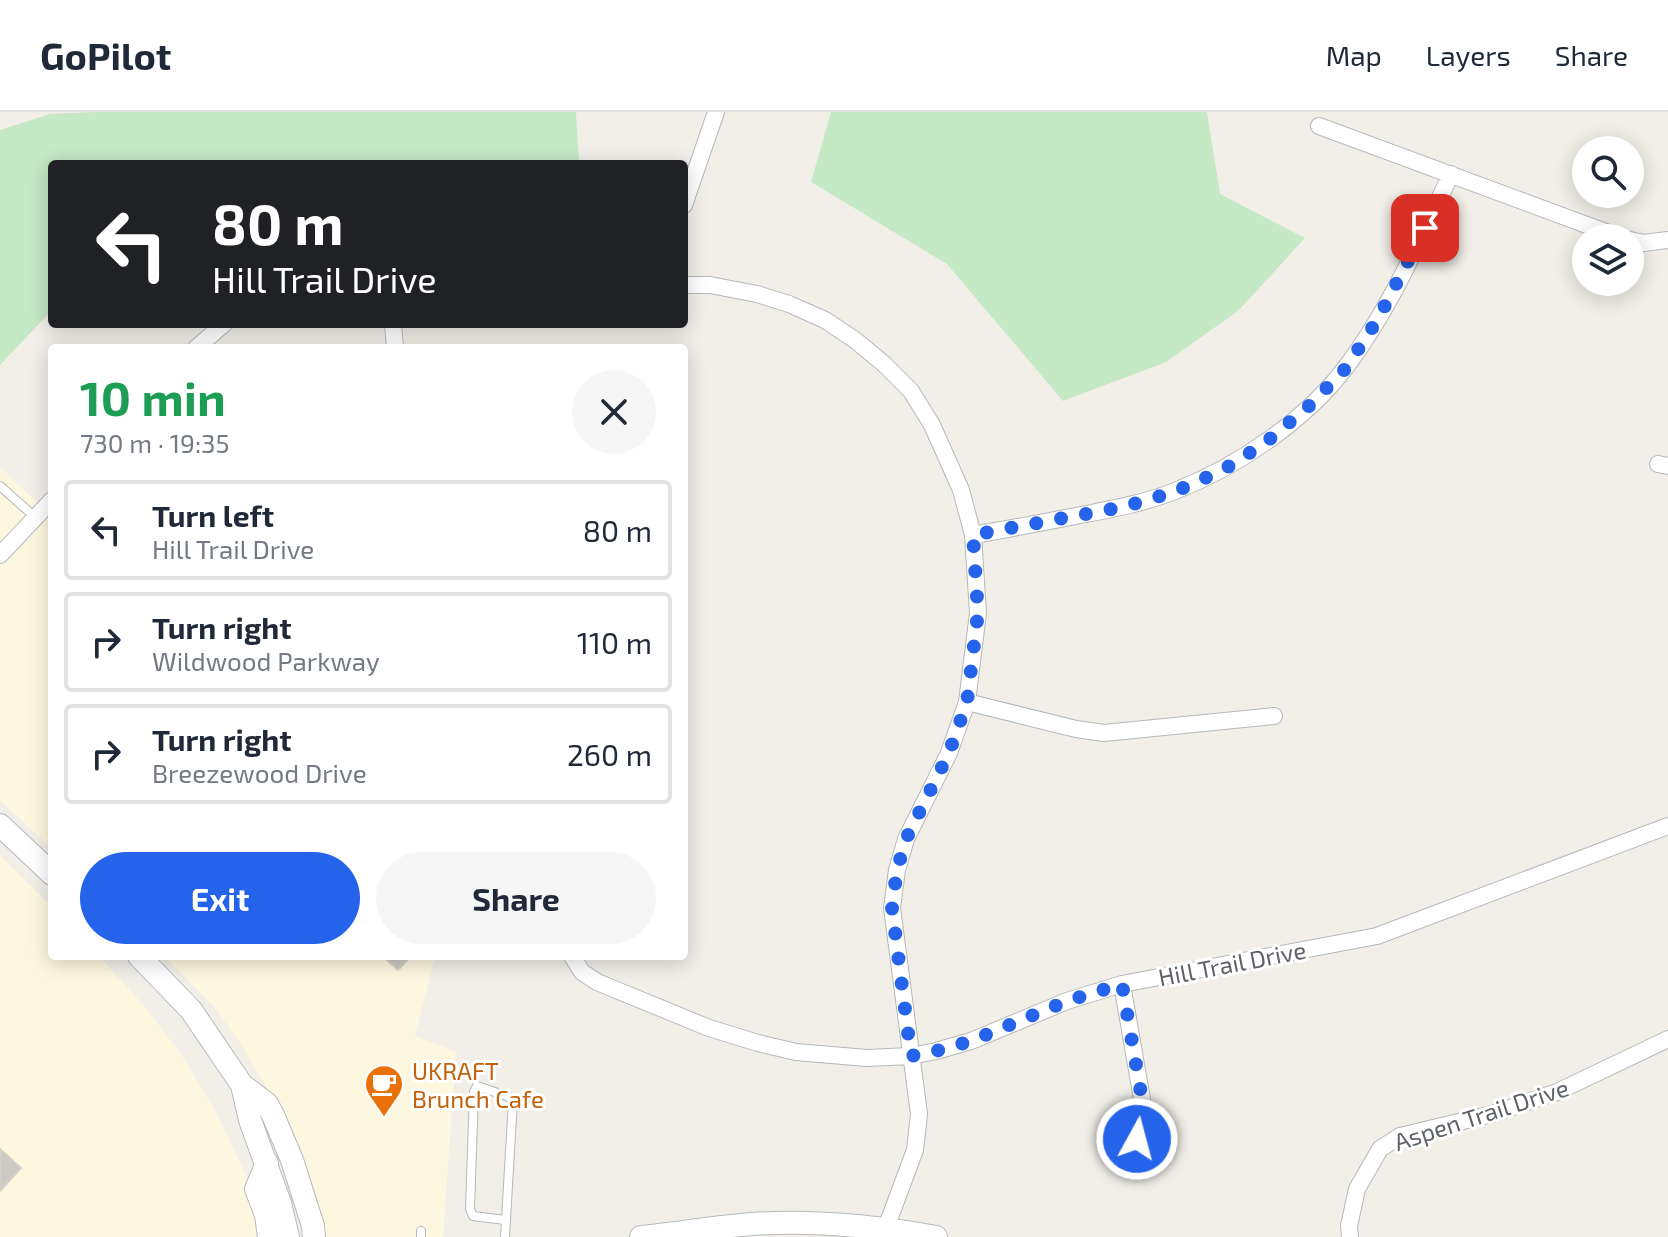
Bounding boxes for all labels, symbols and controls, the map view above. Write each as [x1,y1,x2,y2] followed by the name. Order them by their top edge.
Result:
[40,32,171,78] text: GoPilot
[1326,38,1382,72] text: Map
[1426,38,1511,72] text: Layers
[1555,38,1628,72] text: Share
[1572,136,1644,296] map controls
[1572,136,1644,208] button: search
[212,189,344,256] text: 80 m
[80,192,184,296] icon: left
[1391,194,1459,262] pin
[1403,206,1447,250] icon: arrive
[1572,224,1644,296] button: layers
[212,257,437,300] text: Hill Trail Drive
[80,368,226,426] text: 10 min
[572,370,656,454] button: close
[80,427,230,458] text: 730 m · 19:35
[152,497,274,533] text: Turn left
[84,508,128,552] icon: left
[583,512,652,548] text: 80 m
[152,533,314,564] text: Hill Trail Drive
[152,609,292,645] text: Turn right
[84,620,128,664] icon: right
[577,624,652,660] text: 110 m
[152,645,380,676] text: Wildwood Parkway
[152,721,292,757] text: Turn right
[84,732,128,776] icon: right
[567,736,652,772] text: 260 m
[152,757,367,788] text: Breezewood Drive
[80,852,360,944] button: Exit
[376,852,656,944] button: Share
[1156,934,1308,992] street label: Hill Trail Drive
[412,1056,544,1113] place label: UKRAFT Brunch Cafe
[363,1063,405,1118] cafe icon: UKRAFT Brunch Cafe
[1390,1072,1572,1156] street label: Aspen Trail Drive
[1095,1097,1179,1181] position arrow

